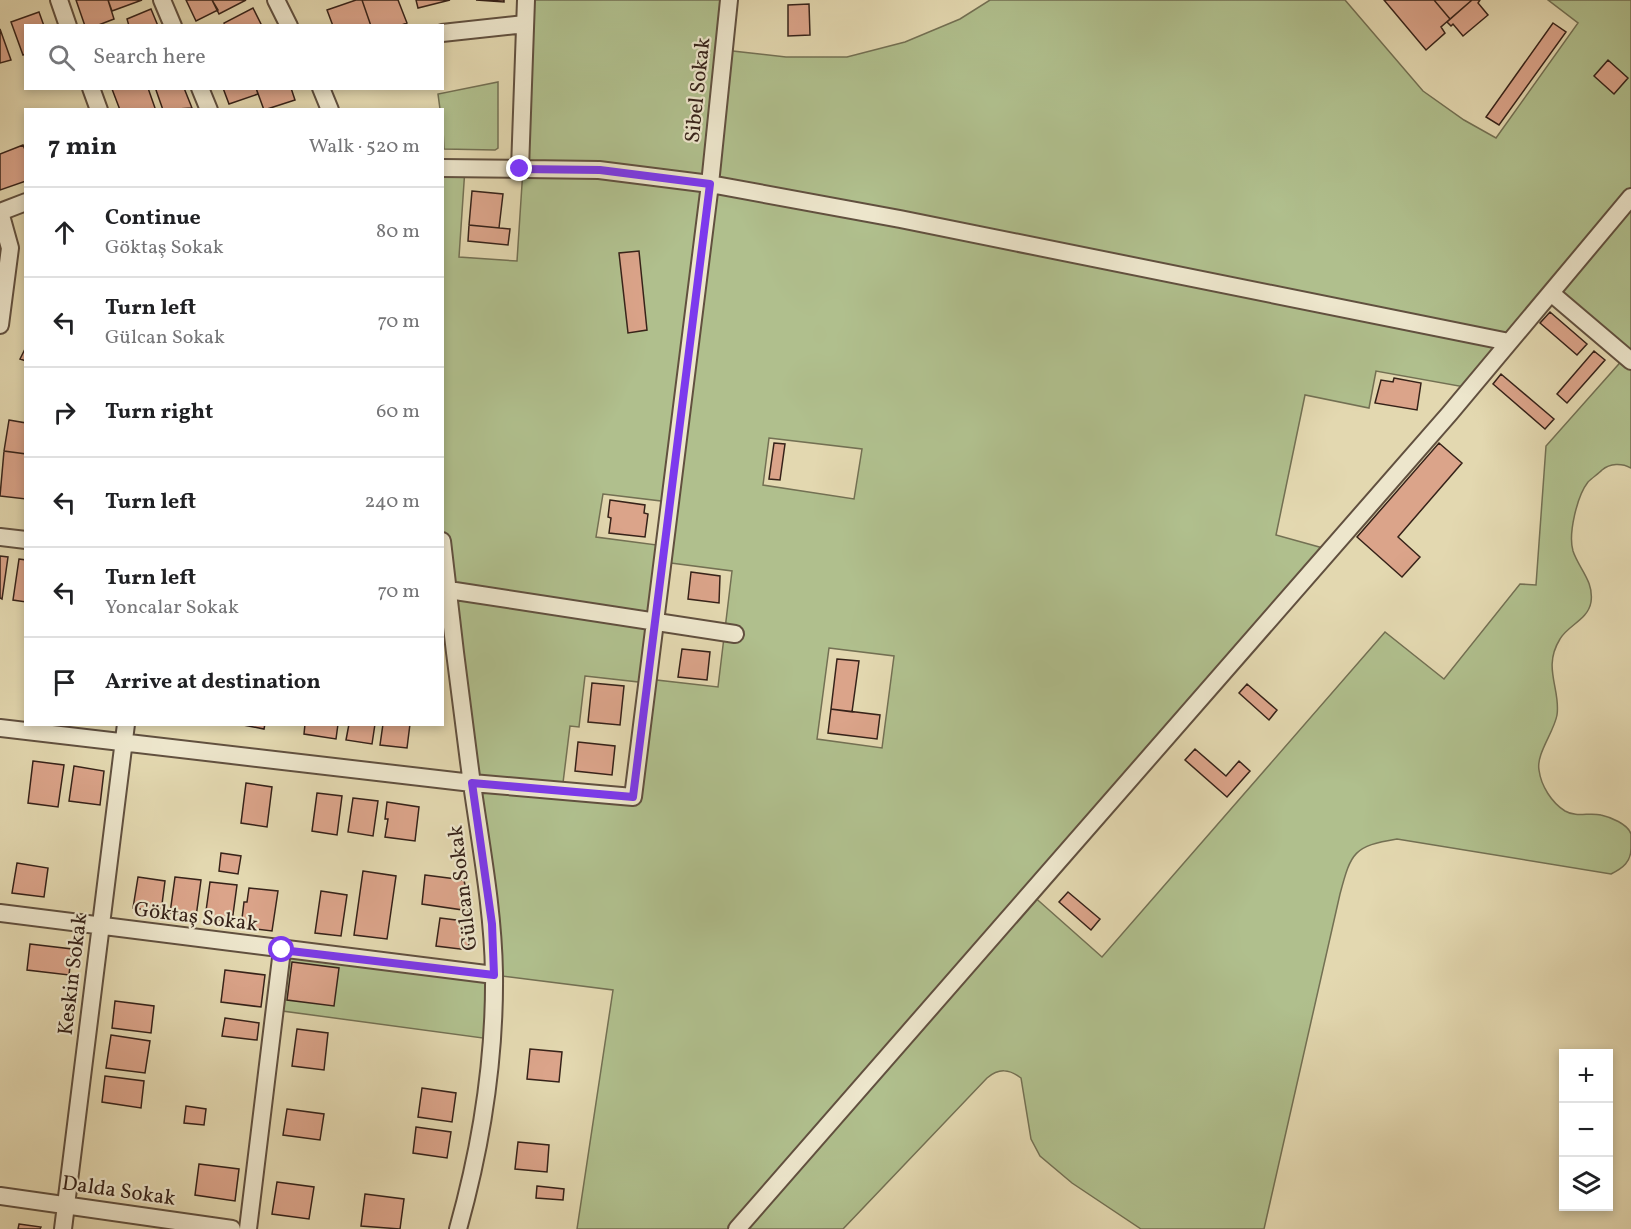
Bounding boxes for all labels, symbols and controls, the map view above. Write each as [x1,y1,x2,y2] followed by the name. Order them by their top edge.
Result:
[24,24,444,90] search box
[679,36,718,144] street label: Sibel Sokak
[45,41,78,74] icon: search
[93,42,206,73] text: Search here
[48,129,117,165] text: 7 min
[309,133,420,161] text: Walk · 520 m
[506,155,532,181] route end
[105,203,201,234] text: Continue
[48,216,81,249] icon: ahead
[376,218,420,246] text: 80 m
[105,234,224,262] text: Göktaş Sokak
[105,293,196,324] text: Turn left
[48,306,81,339] icon: left
[377,308,420,336] text: 70 m
[105,324,225,352] text: Gülcan Sokak
[48,396,81,429] icon: right
[105,397,213,428] text: Turn right
[376,398,420,426] text: 60 m
[48,486,81,519] icon: left
[105,487,196,518] text: Turn left
[365,488,420,516] text: 240 m
[105,563,196,594] text: Turn left
[48,576,81,609] icon: left
[377,578,420,606] text: 70 m
[105,594,239,622] text: Yoncalar Sokak
[48,666,81,699] icon: arrive
[105,667,321,698] text: Arrive at destination
[441,823,486,952] street label: Gülcan Sokak
[132,895,260,940] street label: Göktaş Sokak
[52,911,95,1037] street label: Keskin Sokak
[268,936,294,962] route start
[1559,1049,1613,1211] map controls
[1559,1049,1613,1103] button: +
[1559,1103,1613,1157] button: −
[1559,1157,1613,1211] button: layers
[60,1169,178,1214] street label: Dalda Sokak

